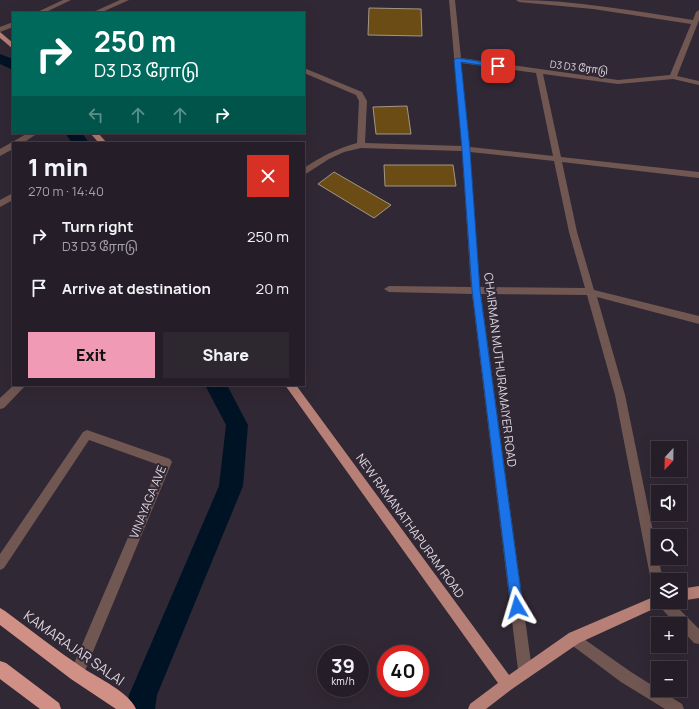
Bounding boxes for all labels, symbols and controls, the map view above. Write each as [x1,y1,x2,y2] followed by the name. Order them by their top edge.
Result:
[94,22,176,60] text: 250 m
[28,28,80,80] icon: right
[481,49,515,83] pin
[487,55,509,77] icon: arrive
[549,56,609,78] street label: D3 D3 ரோடு
[94,58,199,82] text: D3 D3 ரோடு
[85,104,107,126] icon: left
[127,104,149,126] icon: ahead
[169,104,191,126] icon: ahead
[211,104,233,126] icon: right
[28,150,88,183] text: 1 min
[247,155,289,197] button: close
[28,182,104,200] text: 270 m · 14:40
[62,216,133,237] text: Turn right
[28,225,50,247] icon: right
[247,226,289,247] text: 250 m
[62,237,138,255] text: D3 D3 ரோடு
[480,272,521,468] street label: CHAIRMAN MUTHURAMAIYER ROAD
[28,277,50,299] icon: arrive
[62,278,211,299] text: Arrive at destination
[256,278,289,299] text: 20 m
[28,332,155,378] button: Exit
[163,332,289,378] button: Share
[651,441,687,477] north arrow
[651,441,687,697] map controls
[352,450,469,601] street label: NEW RAMANATHAPURAM ROAD
[125,463,170,541] street label: VINAYAGA AVE
[651,485,687,521] button: sound
[651,529,687,565] button: search
[651,573,687,609] button: layers
[496,586,538,628] position arrow
[20,606,128,690] street label: KAMARAJAR SALAI
[651,617,687,653] button: +
[377,645,429,697] speed limit sign: 40
[331,652,355,679] text: 39
[651,661,687,697] button: −
[331,674,355,688] text: km/h

